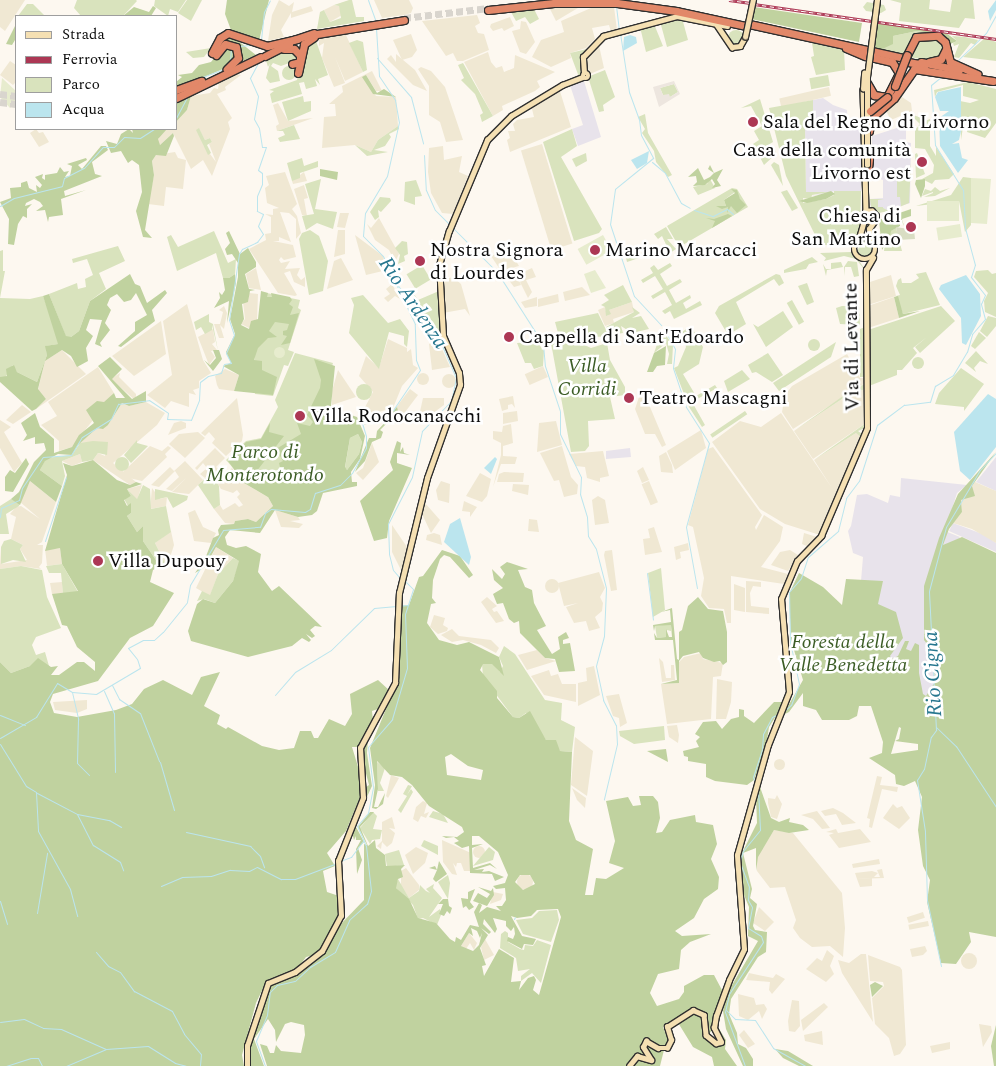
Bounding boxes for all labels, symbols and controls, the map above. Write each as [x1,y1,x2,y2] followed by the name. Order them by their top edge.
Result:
[15,15,178,130] legend
[62,23,105,46] text: Strada
[62,48,117,71] text: Ferrovia
[62,73,100,96] text: Parco
[62,98,104,121] text: Acqua
[763,110,989,134] place label: Sala del Regno di Livorno
[747,116,759,128] marker: Sala del Regno di Livorno
[732,138,911,185] place label: Casa della comunità Livorno est
[915,155,929,169] marker: Casa della comunità Livorno est
[791,204,901,251] place label: Chiesa di San Martino
[905,221,917,233] marker: Chiesa di San Martino
[430,238,563,285] place label: Nostra Signora di Lourdes
[605,238,757,262] place label: Marino Marcacci
[589,244,601,256] marker: Marino Marcacci
[373,252,453,354] water label: Rio Ardenza
[414,255,426,267] marker: Nostra Signora di Lourdes
[839,283,865,411] street label: Via di Levante
[519,325,744,349] place label: Cappella di Sant'Edoardo
[503,331,515,343] marker: Cappella di Sant'Edoardo
[557,355,617,402] park label: Villa Corridi
[639,386,787,410] place label: Teatro Mascagni
[623,392,635,404] marker: Teatro Mascagni
[310,404,481,428] place label: Villa Rodocanacchi
[294,410,306,422] marker: Villa Rodocanacchi
[206,440,324,487] park label: Parco di Monterotondo
[108,549,225,573] place label: Villa Dupouy
[92,555,104,567] marker: Villa Dupouy
[779,630,907,677] park label: Foresta della Valle Benedetta
[918,631,948,717] water label: Rio Cigna

